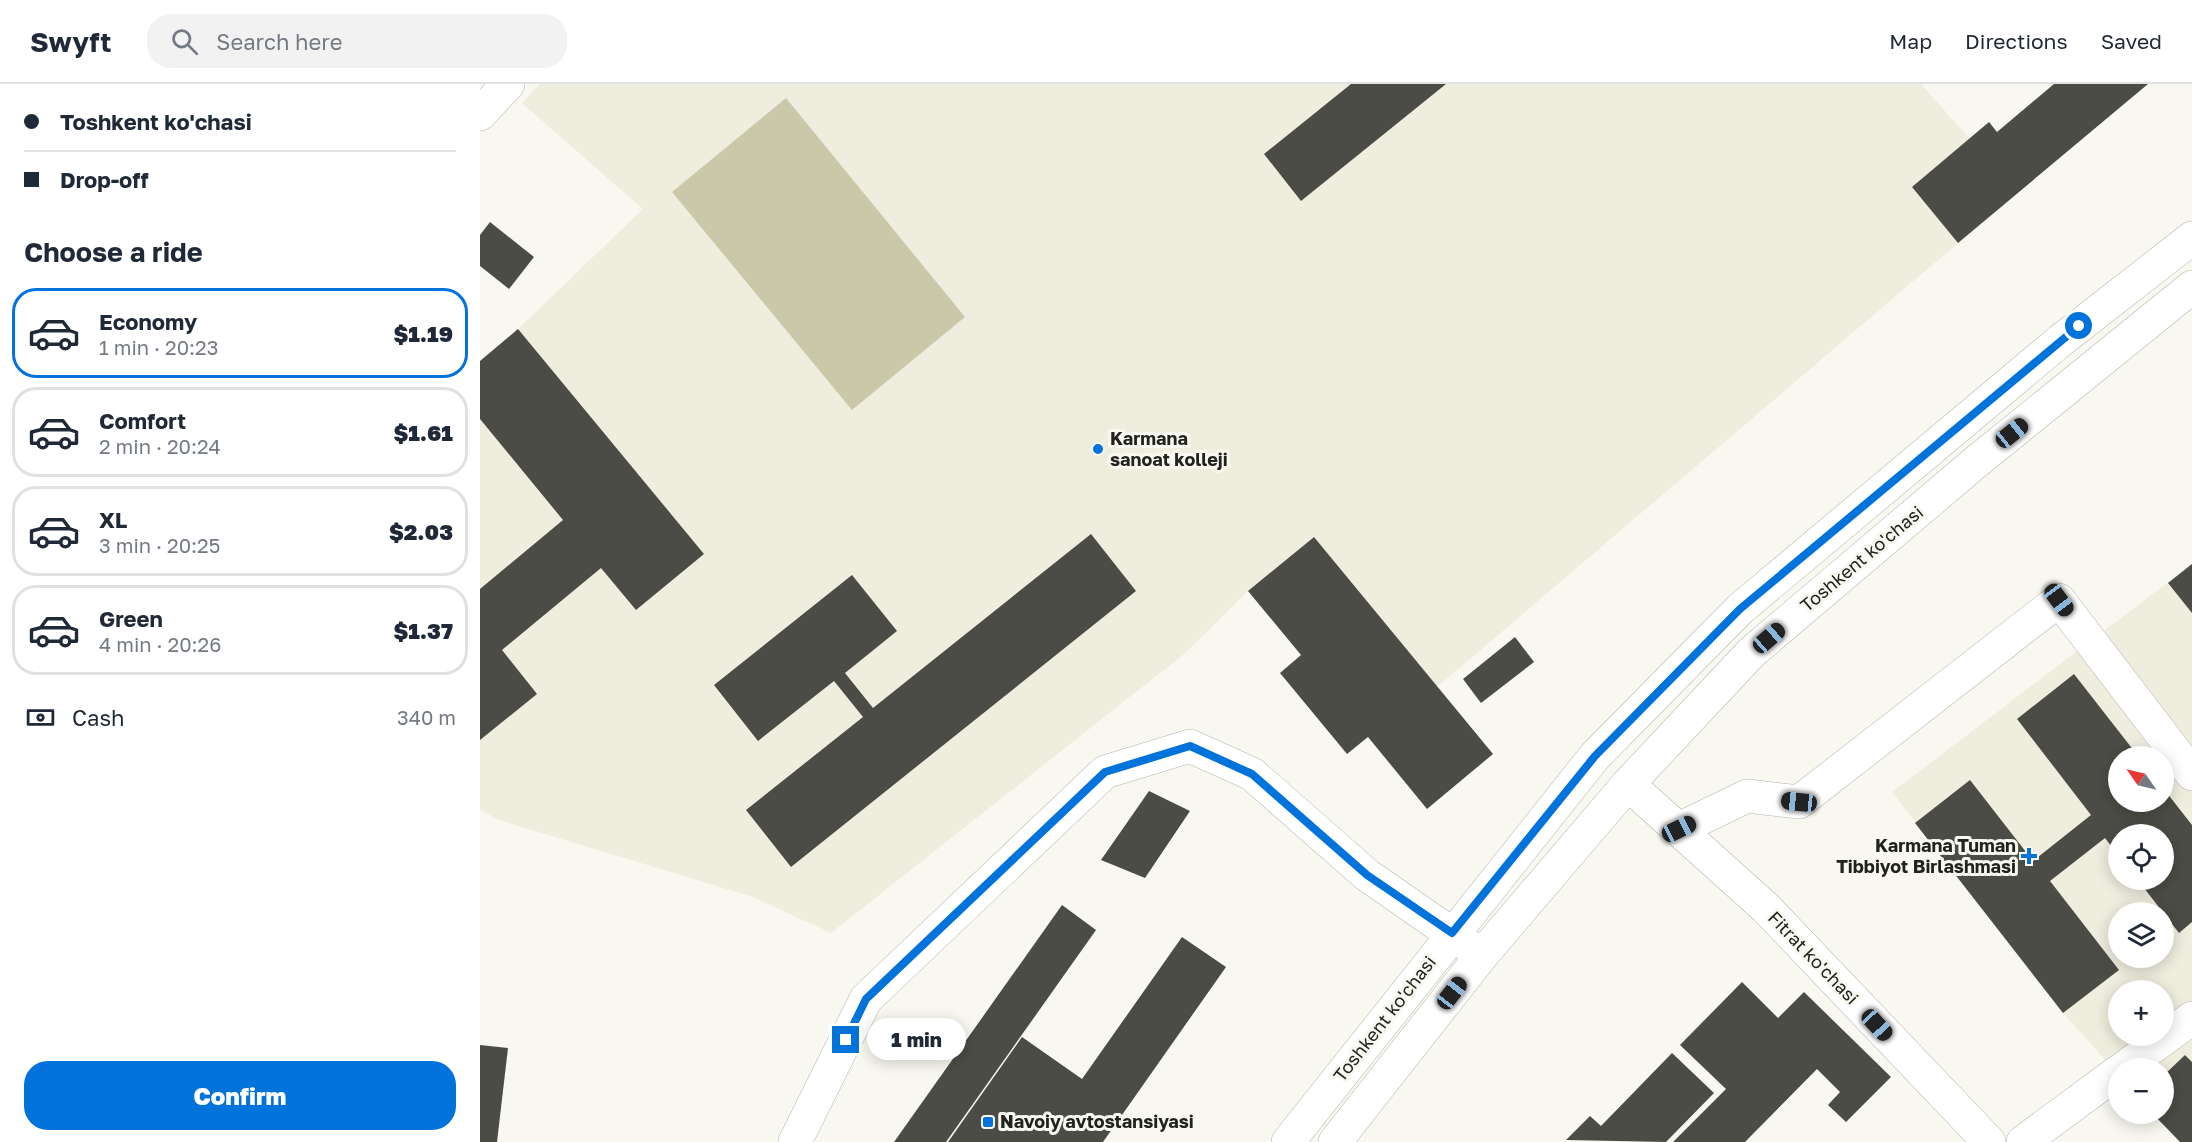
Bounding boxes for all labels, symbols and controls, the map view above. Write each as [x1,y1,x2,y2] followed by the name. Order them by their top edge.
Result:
[147,14,567,68] search box
[30,25,111,58] text: Swyft
[168,25,201,58] icon: search
[216,28,342,55] text: Search here
[1889,28,1932,54] text: Map
[1965,28,2068,54] text: Directions
[2101,28,2162,54] text: Saved
[60,108,252,135] text: Toshkent ko'chasi
[60,166,149,193] text: Drop-off
[24,236,203,268] text: Choose a ride
[27,306,81,360] icon: car
[99,308,197,335] text: Economy
[2065,312,2092,339] route start
[393,320,453,347] text: $1.19
[99,335,218,359] text: 1 min · 20:23
[27,405,81,459] icon: car
[99,407,186,434] text: Comfort
[1992,415,2032,451] car
[393,419,453,446] text: $1.61
[1110,427,1228,470] place label: Karmana sanoat kolleji
[99,434,221,458] text: 2 min · 20:24
[1091,442,1105,456] marker: Karmana sanoat kolleji
[1796,500,1927,616] street label: Toshkent ko'chasi
[27,504,81,558] icon: car
[99,506,127,533] text: XL
[389,518,453,545] text: $2.03
[99,533,220,557] text: 3 min · 20:25
[2041,580,2077,620] car
[27,603,81,657] icon: car
[99,605,163,632] text: Green
[393,617,453,644] text: $1.37
[1750,619,1788,657] car
[99,632,221,656] text: 4 min · 20:26
[24,701,57,734] icon: cash
[72,704,125,731] text: Cash
[397,705,456,729] text: 340 m
[2108,746,2174,812] north arrow
[2108,746,2174,1124] map controls
[1780,791,1818,813] car
[1659,813,1699,845] car
[2108,824,2174,890] button: locate
[1836,834,2016,877] place label: Karmana Tuman Tibbiyot Birlashmasi
[2020,847,2038,865] marker: Karmana Tuman Tibbiyot Birlashmasi
[2108,902,2174,968] button: layers
[1764,906,1864,1008] street label: Fitrat ko'chasi
[1328,951,1440,1086] street label: Toshkent ko'chasi
[1434,973,1470,1013] car
[2108,980,2174,1046] button: +
[1858,1006,1896,1044] car
[867,1019,966,1061] callout: 1 min
[832,1026,859,1053] route end
[891,1027,942,1051] text: 1 min
[2108,1058,2174,1124] button: −
[24,1061,456,1130] button: Confirm
[1000,1110,1194,1132] place label: Navoiy avtostansiyasi
[981,1115,995,1129] marker: Navoiy avtostansiyasi

